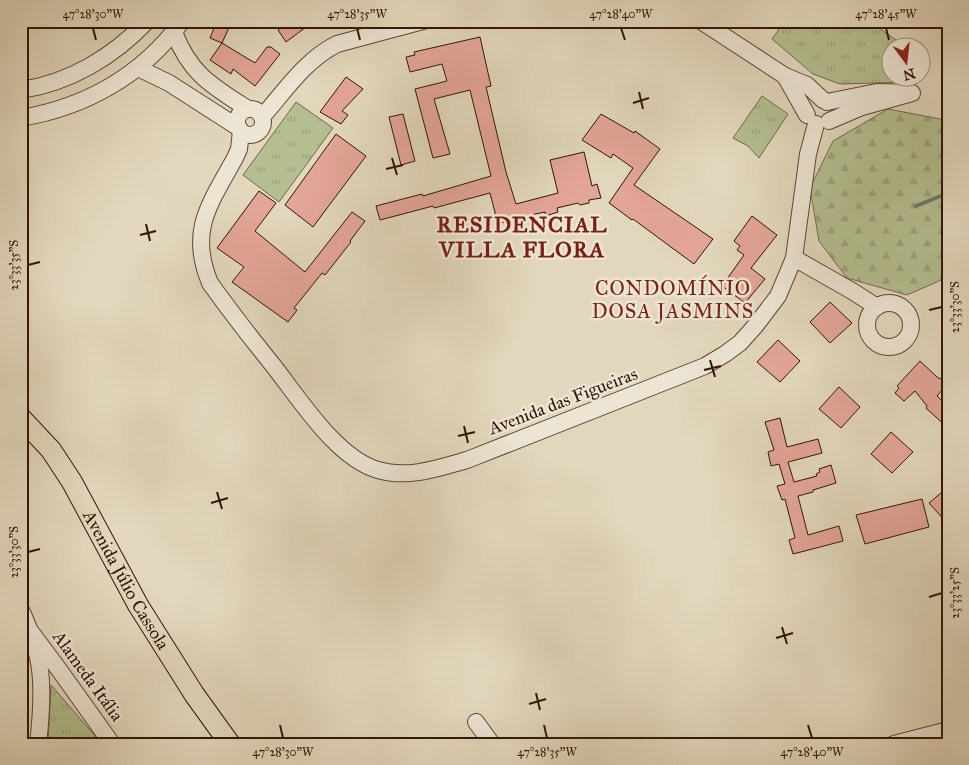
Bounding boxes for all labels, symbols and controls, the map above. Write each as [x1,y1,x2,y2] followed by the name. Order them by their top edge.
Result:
[63,7,124,21] text: 47°28'30"W
[327,7,387,21] text: 47°28'35"W
[590,7,653,21] text: 47°28'40"W
[855,7,917,21] text: 47°28'45"W
[882,38,932,88] north arrow
[901,64,917,84] text: N
[436,211,608,263] district label: RESIDENCIAL VILLA FLORA
[7,240,21,290] text: 23°33'35"S
[592,274,754,324] district label: CONDOMÍNIO DOSA JASMINS
[948,281,962,333] text: 23°33'30"S
[484,362,641,441] street label: Avenida das Figueiras
[78,506,174,654] street label: Avenida Júlio Cassola
[7,526,21,578] text: 23°33'30"S
[948,567,962,619] text: 23°33'25"S
[47,626,128,726] street label: Alameda Itália
[253,745,314,759] text: 47°28'30"W
[517,745,577,759] text: 47°28'35"W
[781,745,844,759] text: 47°28'40"W

